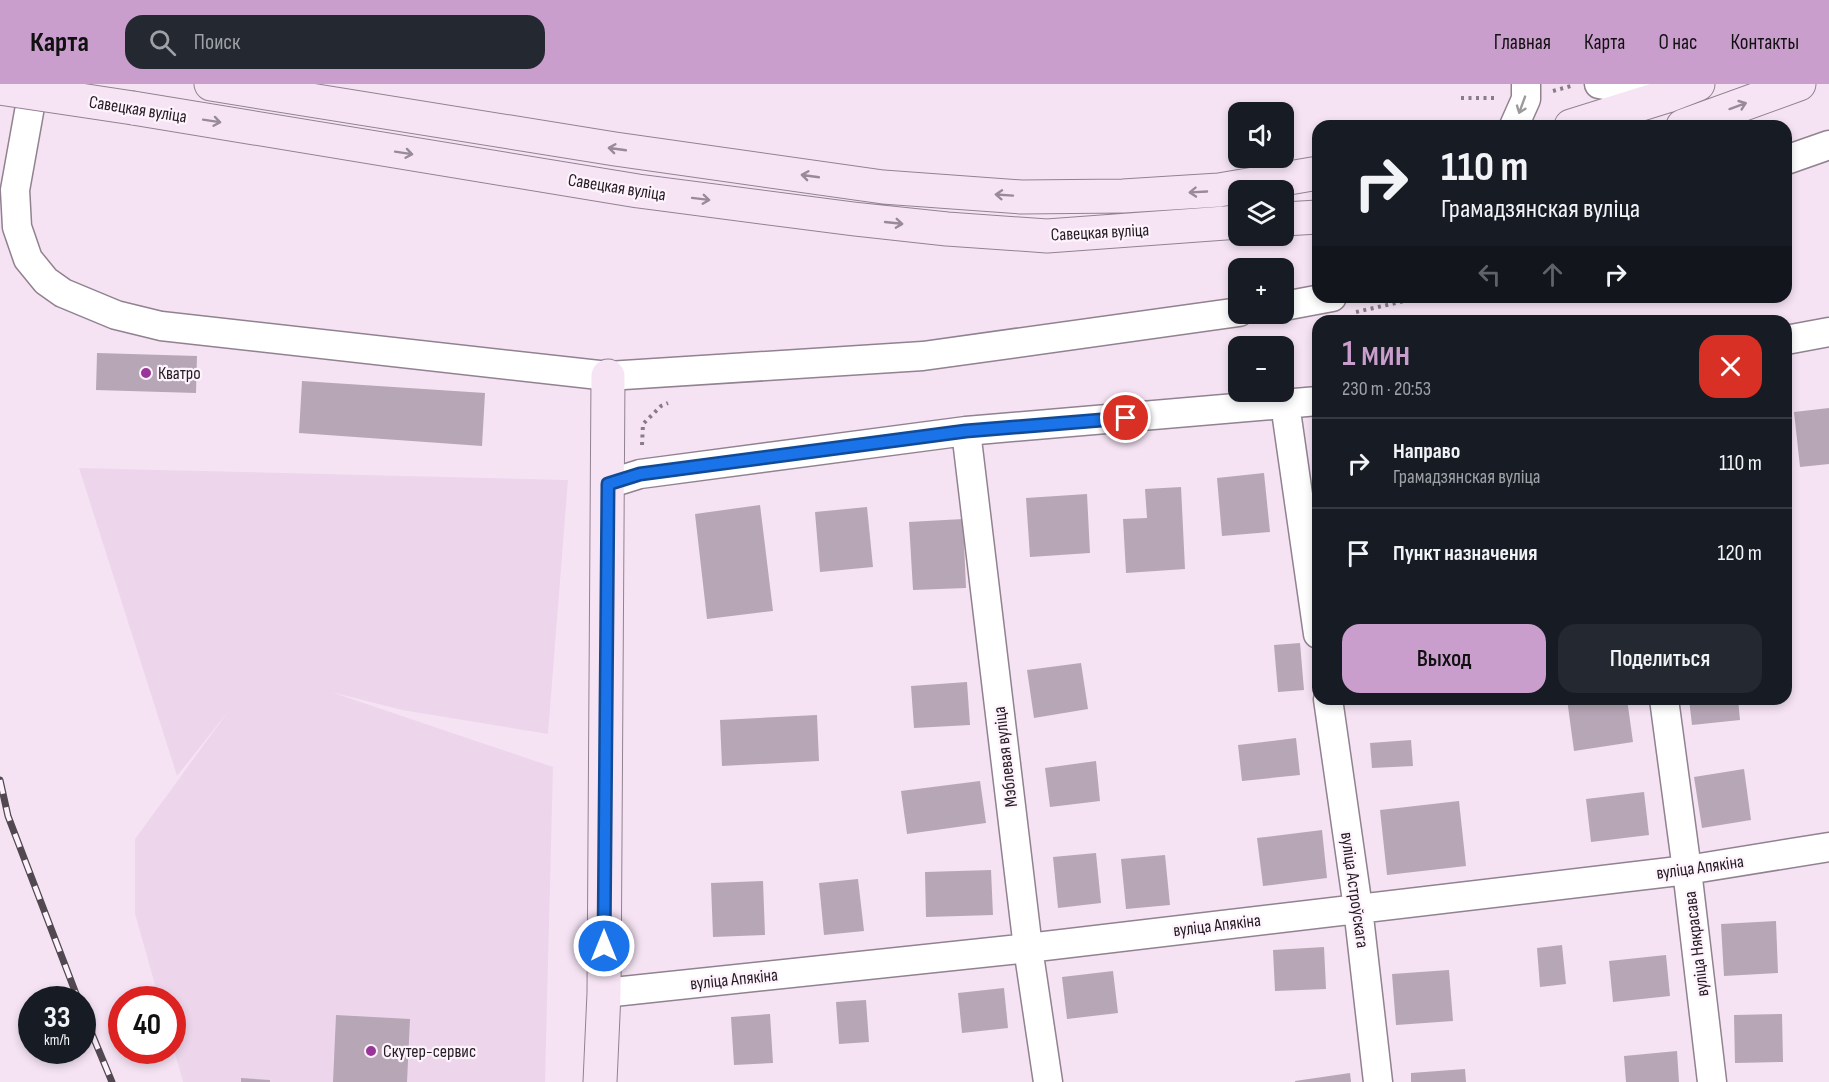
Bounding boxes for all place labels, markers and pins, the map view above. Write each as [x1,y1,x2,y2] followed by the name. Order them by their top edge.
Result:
[158,363,201,384] place label: Кватро
[139,366,153,380] marker: Кватро
[1100,392,1151,443] pin
[383,1041,476,1062] place label: Скутер-сервис
[364,1044,378,1058] marker: Скутер-сервис

